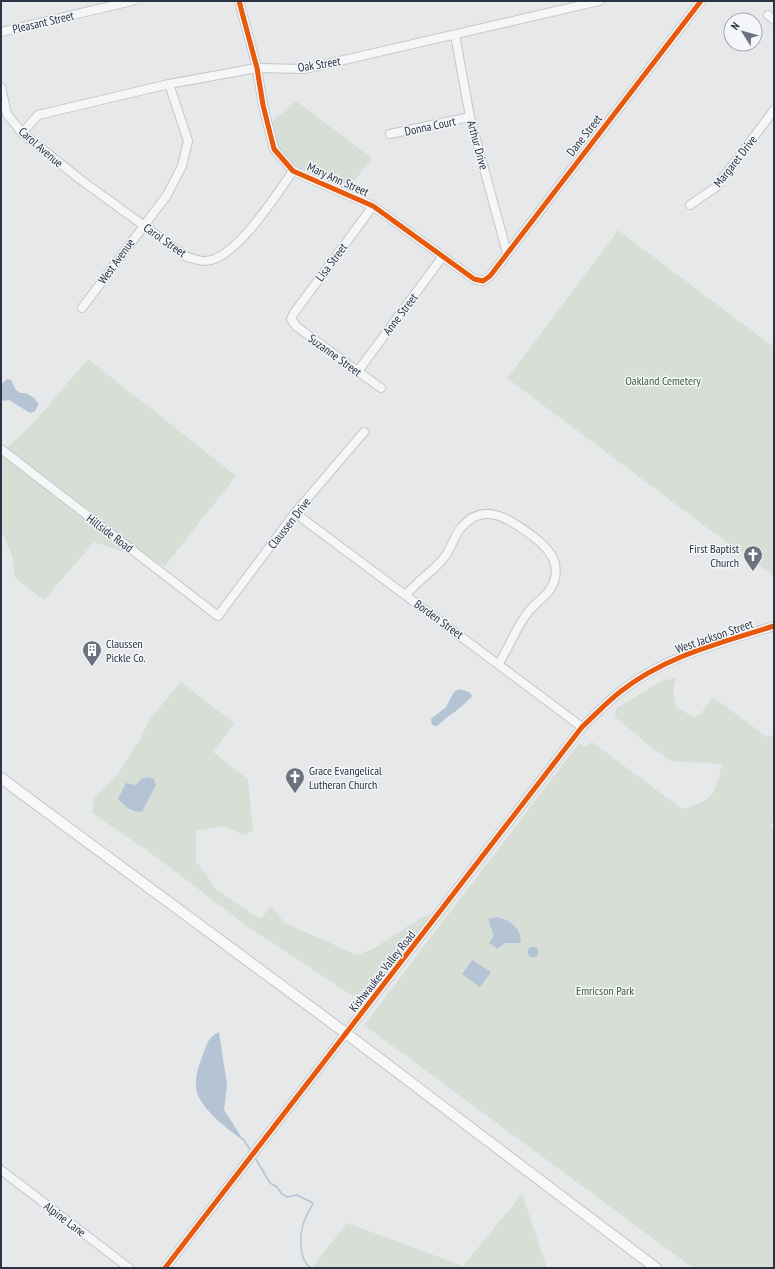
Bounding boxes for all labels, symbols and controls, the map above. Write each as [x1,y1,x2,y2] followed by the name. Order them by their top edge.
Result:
[11,7,76,36] street label: Pleasant Street
[723,12,763,52] north arrow
[728,19,742,33] text: N
[297,53,342,75] street label: Oak Street
[563,111,605,159] street label: Dane Street
[403,113,458,139] street label: Donna Court
[464,119,492,171] street label: Arthur Drive
[16,124,66,170] street label: Carol Avenue
[710,132,760,190] street label: Margaret Drive
[305,159,372,199] street label: Mary Ann Street
[141,220,190,261] street label: Carol Street
[94,235,138,287] street label: West Avenue
[312,239,351,284] street label: Lisa Street
[379,290,421,338] street label: Anne Street
[305,331,365,380] street label: Suzanne Street
[625,373,701,388] park label: Oakland Cemetery
[264,494,314,552] street label: Claussen Drive
[84,511,136,555] street label: Hillside Road
[689,541,740,570] place label: First Baptist Church
[742,544,764,572] church icon: First Baptist Church
[412,596,467,642] street label: Borden Street
[673,615,755,656] street label: West Jackson Street
[106,636,146,665] place label: Claussen Pickle Co.
[81,639,103,667] building icon: Claussen Pickle Co.
[309,763,382,792] place label: Grace Evangelical Lutheran Church
[284,766,306,794] church icon: Grace Evangelical Lutheran Church
[346,927,418,1015] street label: Kishwaukee Valley Road
[576,983,634,998] park label: Emricson Park
[41,1198,89,1240] street label: Alpine Lane

